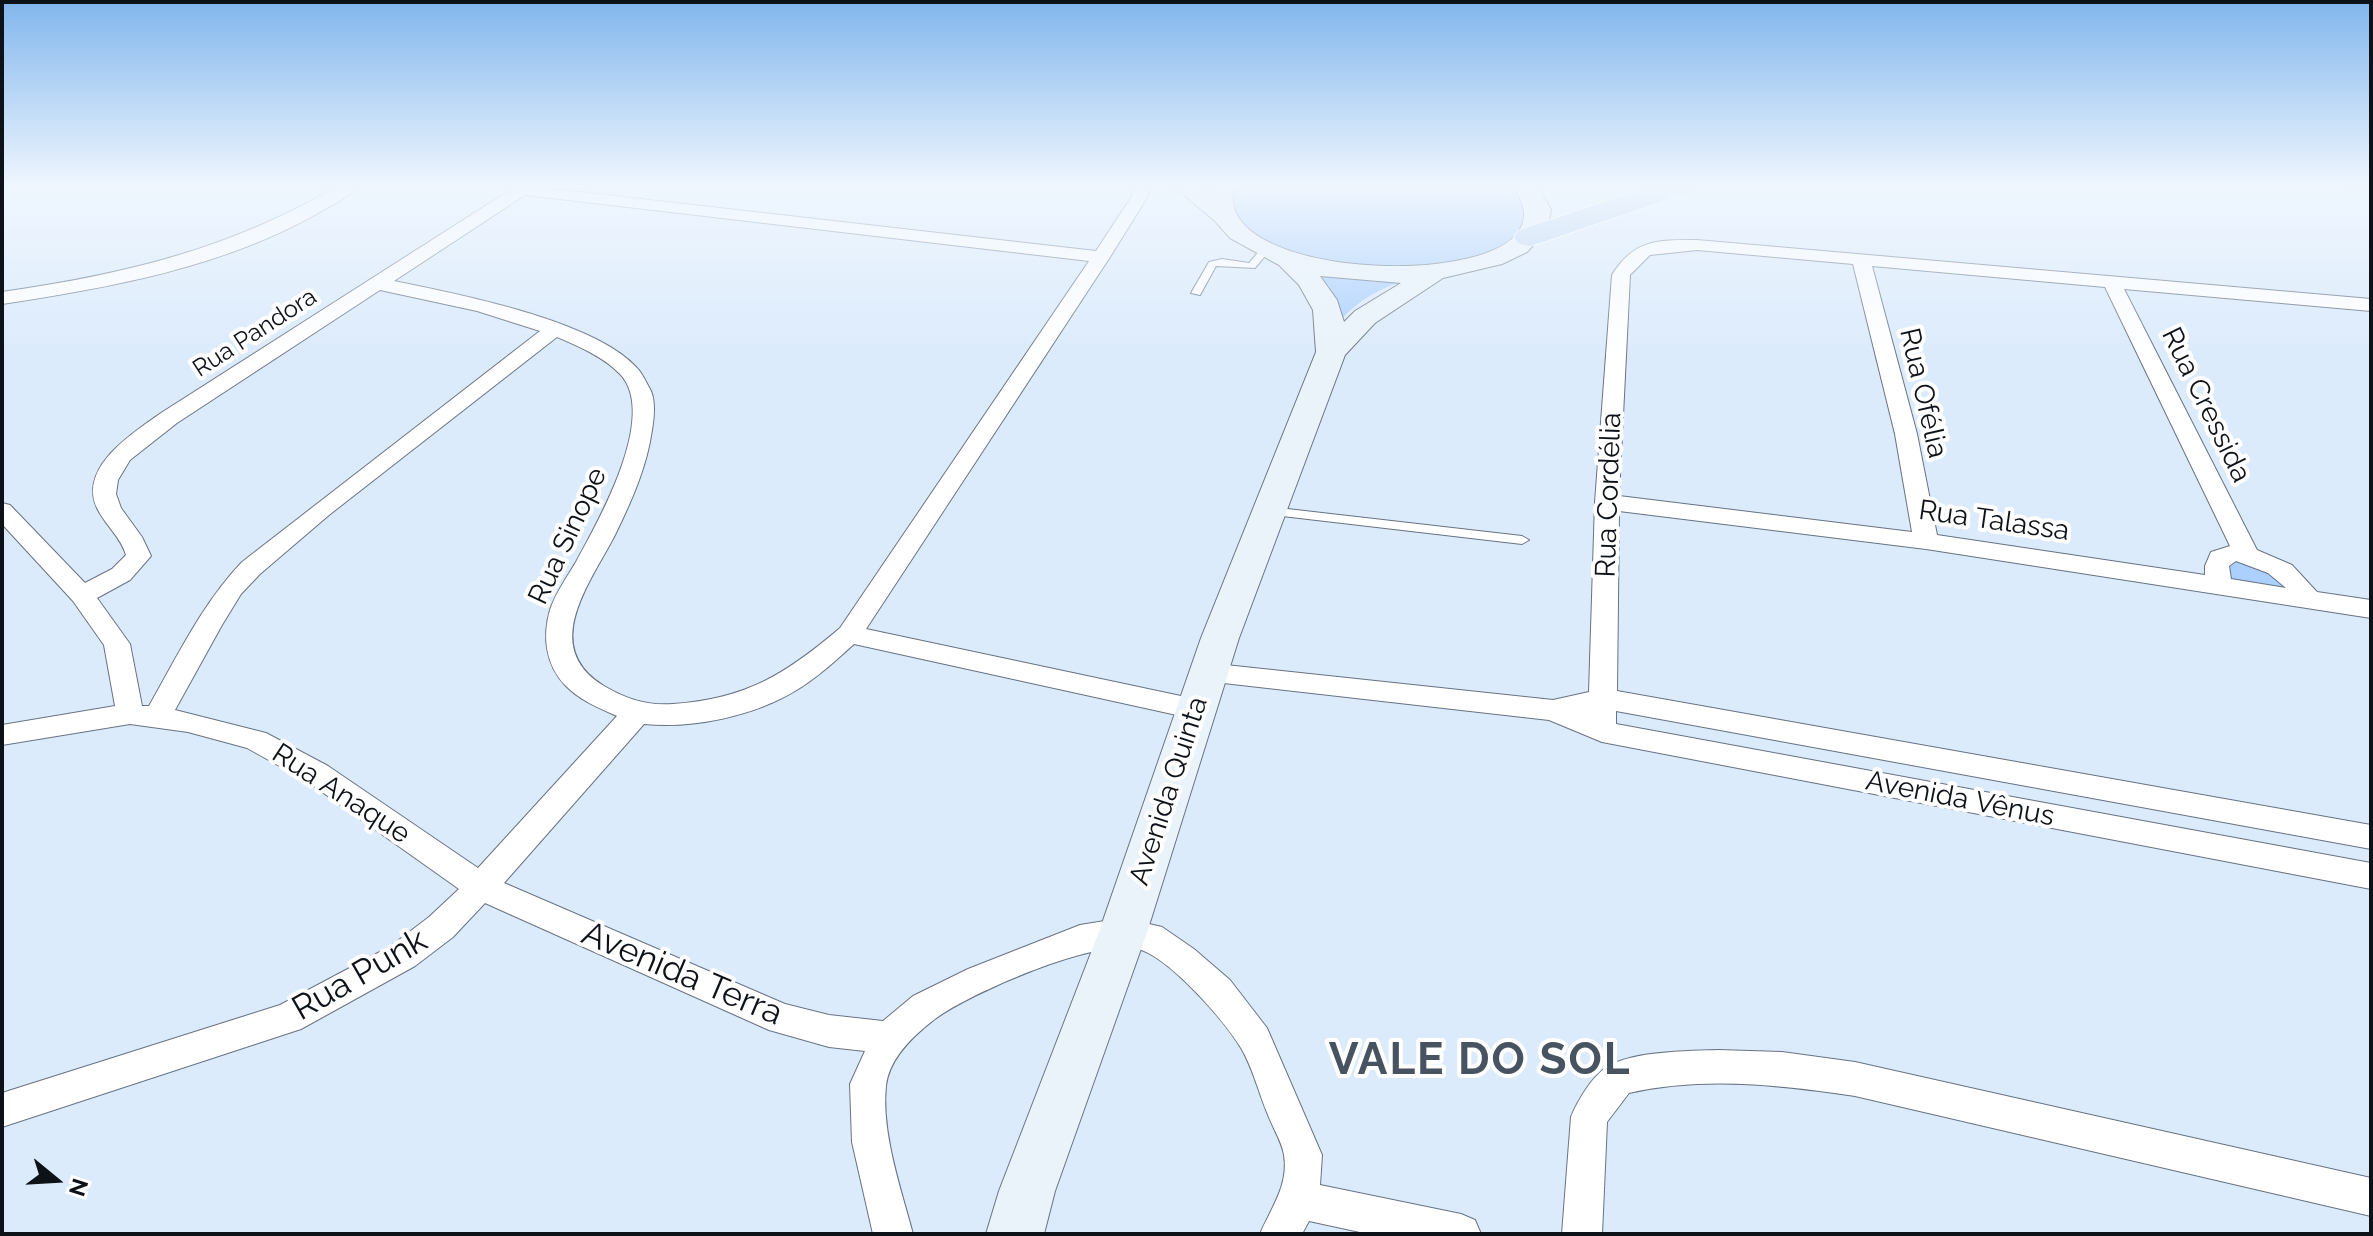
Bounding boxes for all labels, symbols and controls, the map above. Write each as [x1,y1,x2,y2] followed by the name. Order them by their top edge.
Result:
[188,282,322,384] street label: Rua Pandora
[2154,322,2258,488] street label: Rua Cressida
[1892,325,1954,461] street label: Rua Ofélia
[1589,412,1629,578] street label: Rua Cordélia
[522,462,614,610] street label: Rua Sinope
[1917,494,2071,548] street label: Rua Talassa
[1123,693,1215,889] street label: Avenida Quinta
[266,737,416,851] street label: Rua Anaque
[1863,764,2057,834] street label: Avenida Vênus
[575,913,789,1035] street label: Avenida Terra
[285,920,435,1030] street label: Rua Punk
[1329,1035,1631,1087] district label: VALE DO SOL
[16,1140,96,1220] north arrow
[64,1175,94,1199] text: N

